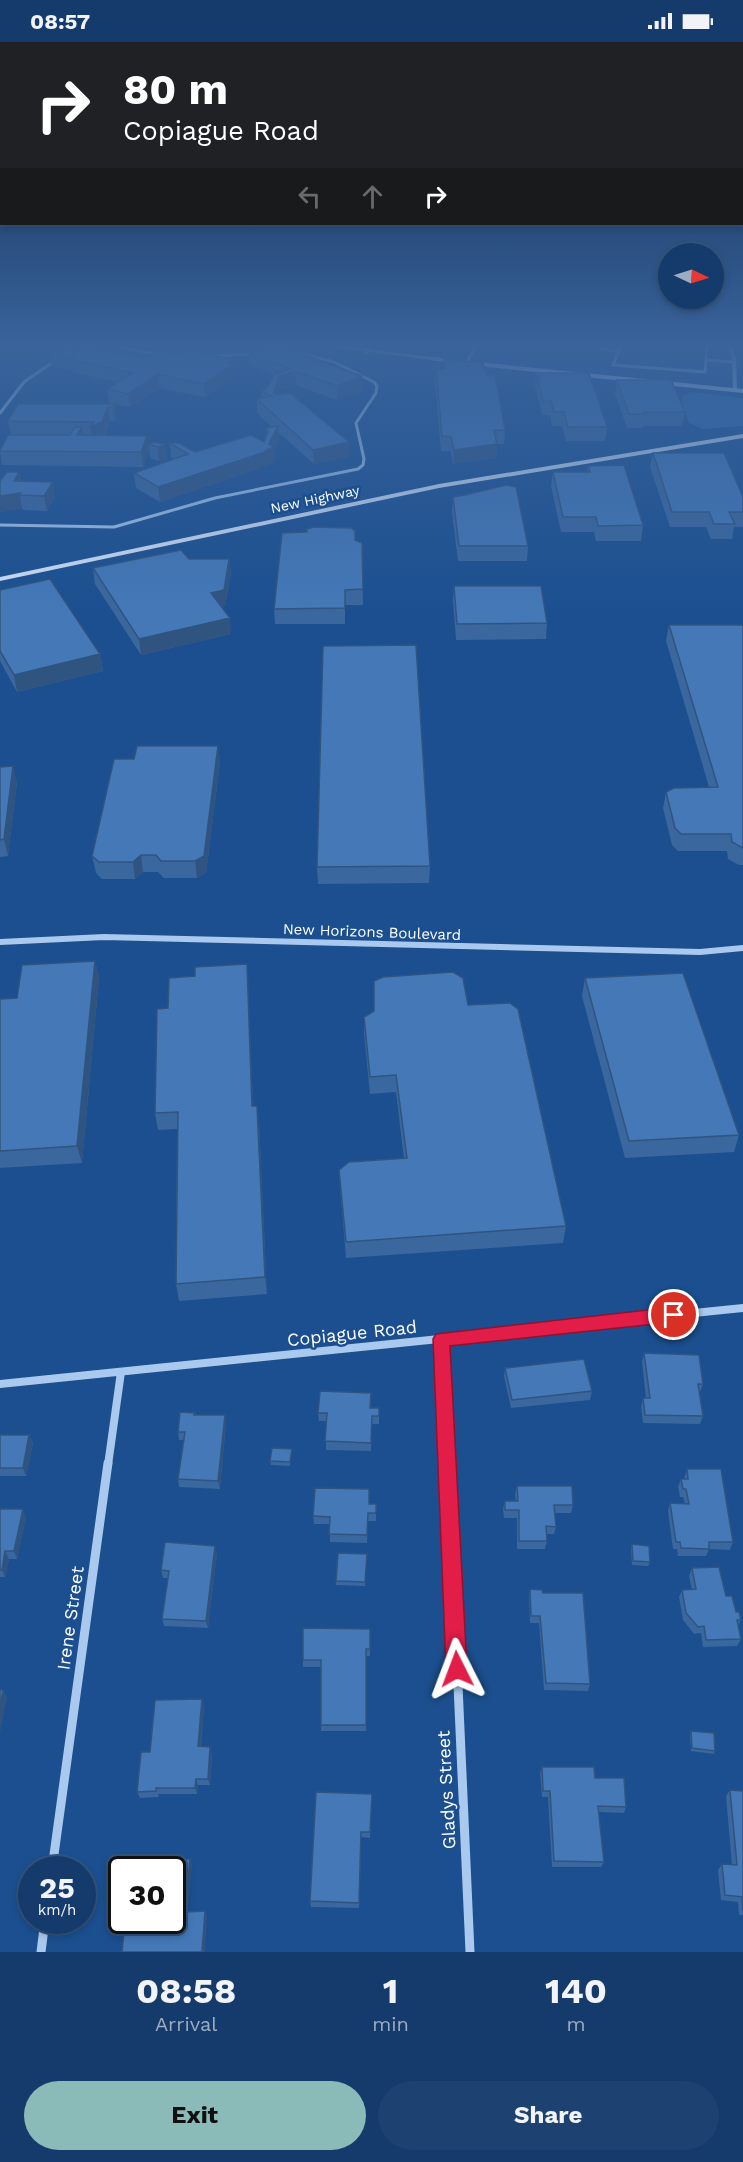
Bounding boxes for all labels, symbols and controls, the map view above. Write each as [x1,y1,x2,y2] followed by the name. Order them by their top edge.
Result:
[30,9,90,34] text: 08:57
[123,65,228,114] text: 80 m
[24,66,102,144] icon: right
[123,115,319,147] text: Copiague Road
[293,180,326,213] icon: left
[356,180,389,213] icon: ahead
[419,180,452,213] icon: right
[658,243,724,309] north arrow
[658,243,724,309] map controls
[269,482,362,516] street label: New Highway
[283,920,461,944] street label: New Horizons Boulevard
[648,1289,699,1340] pin
[657,1298,690,1331] icon: arrive
[286,1316,418,1350] street label: Copiague Road
[52,1564,88,1671] street label: Irene Street
[425,1637,489,1701] position arrow
[432,1730,460,1850] street label: Gladys Street
[108,1856,186,1934] speed limit sign: 30
[39,1870,75,1905] text: 25
[38,1901,76,1919] text: km/h
[136,1970,236,2012] text: 08:58
[383,1970,398,2012] text: 1
[545,1970,607,2012] text: 140
[155,2012,217,2036] text: Arrival
[372,2012,409,2036] text: min
[566,2012,586,2036] text: m
[24,2081,366,2150] button: Exit
[378,2081,719,2150] button: Share

